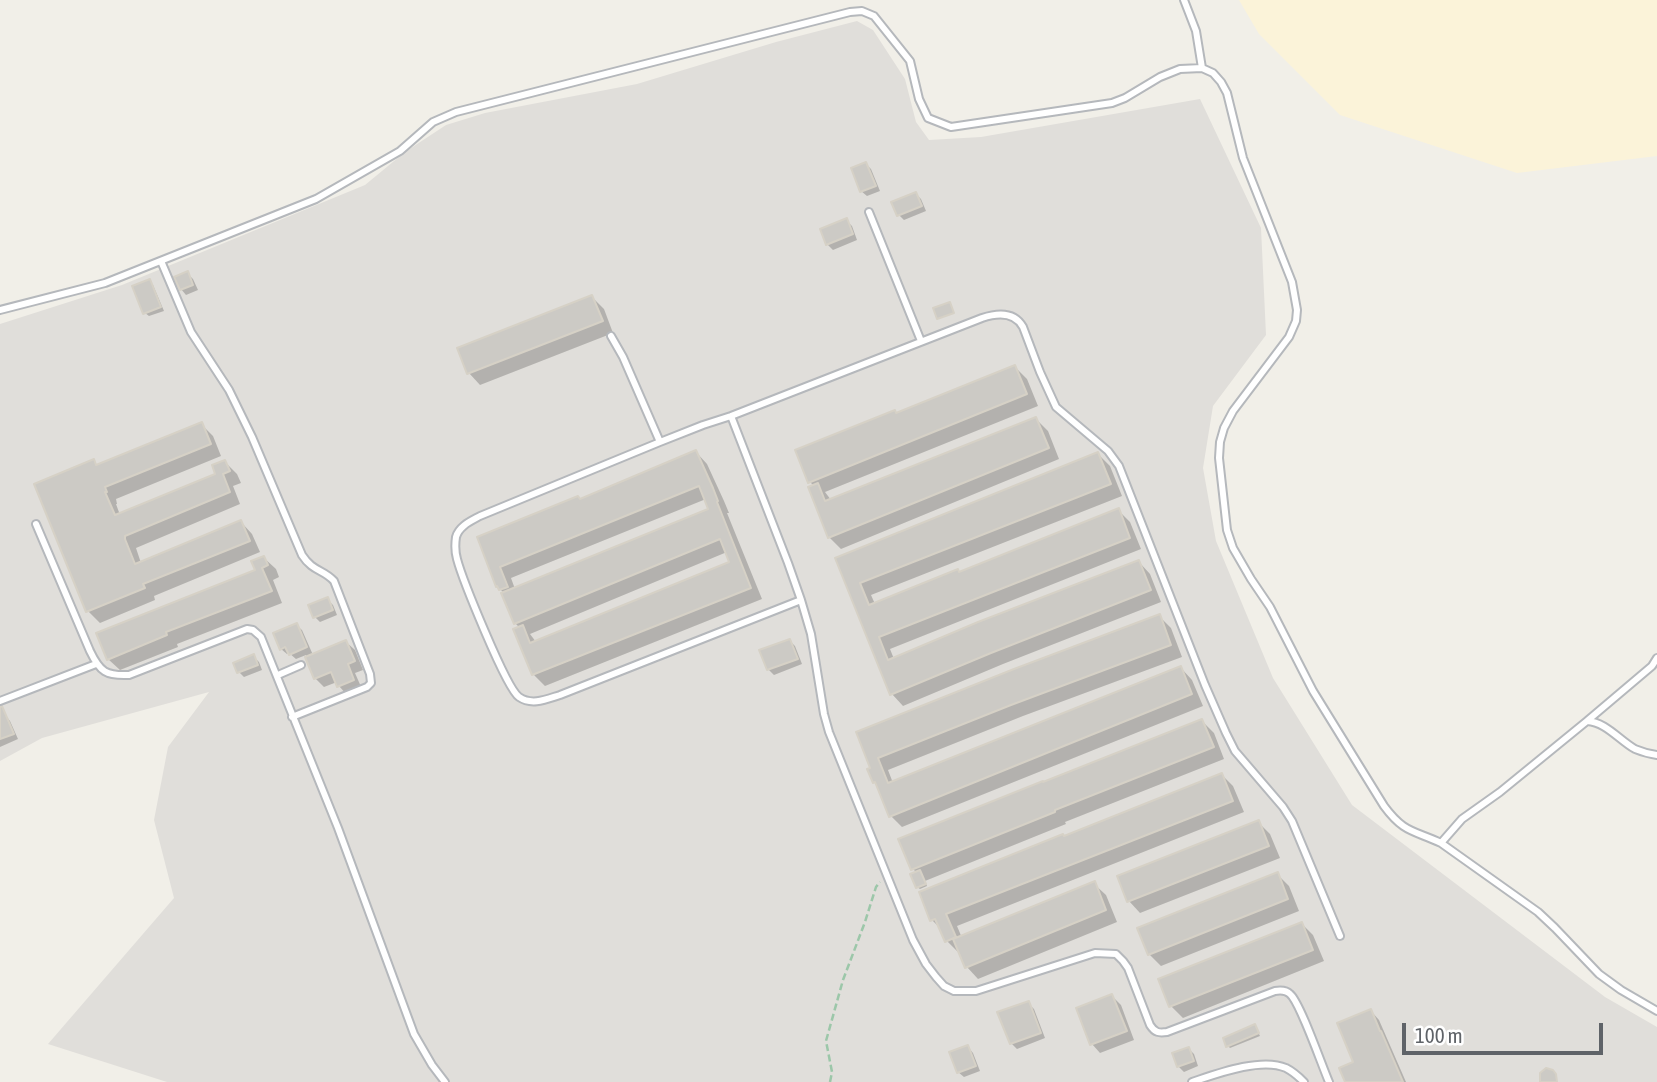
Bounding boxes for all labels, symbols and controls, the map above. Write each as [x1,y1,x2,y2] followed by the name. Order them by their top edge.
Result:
[1405,1009,1606,1052] scale bar
[1415,1023,1463,1047] text: 100 m

